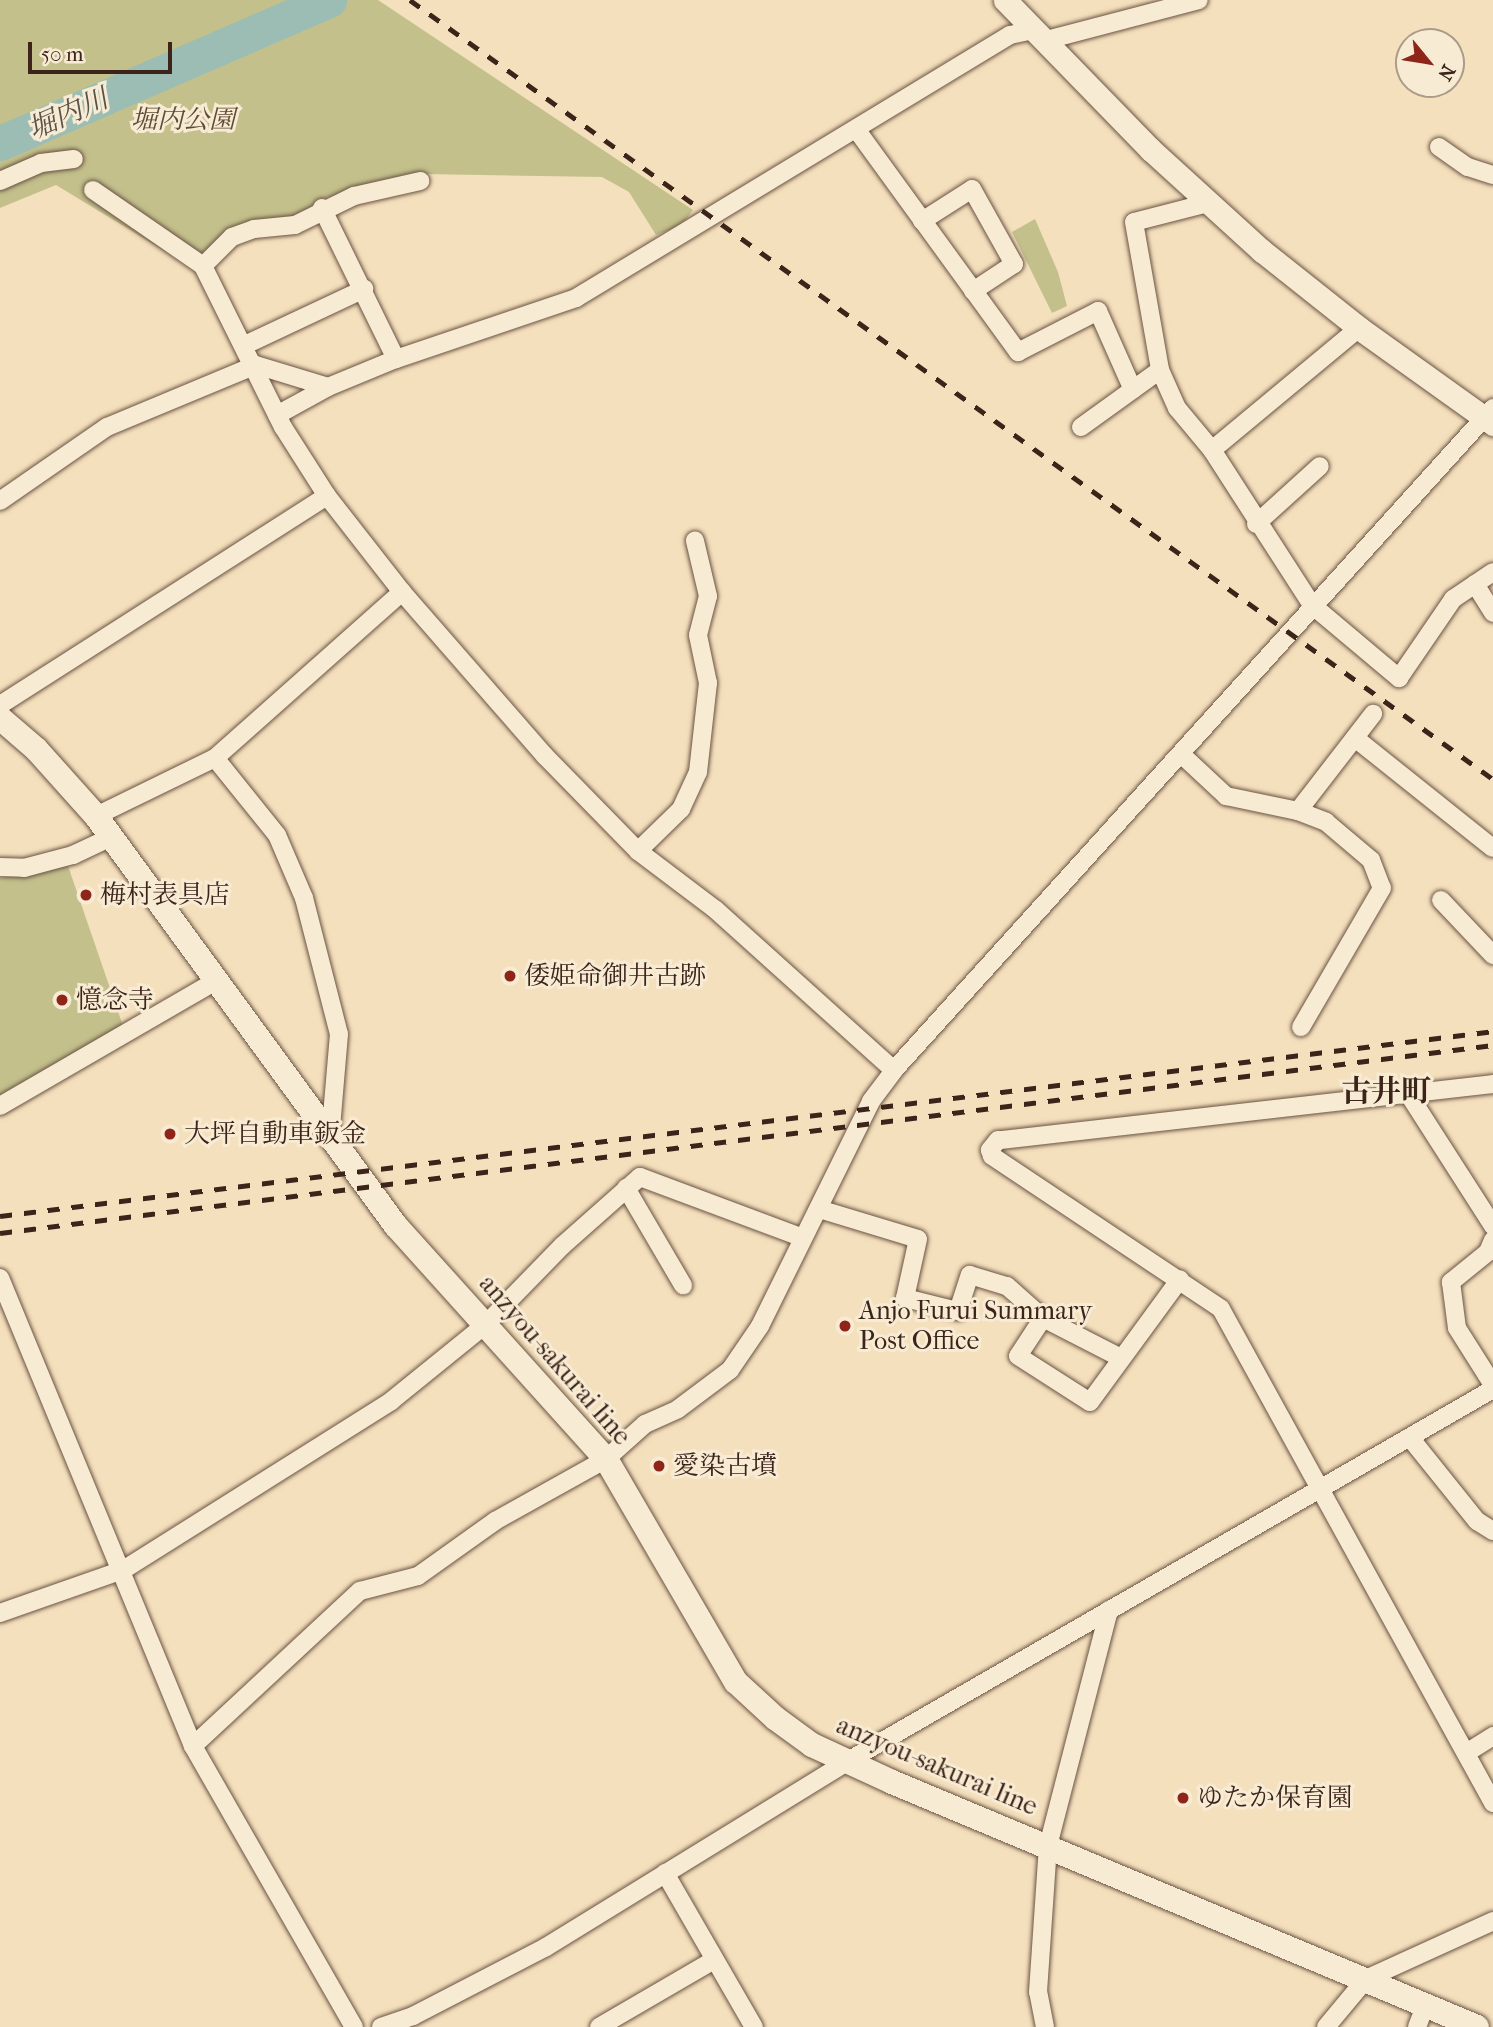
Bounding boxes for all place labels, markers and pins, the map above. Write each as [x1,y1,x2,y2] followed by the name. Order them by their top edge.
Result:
[100,879,230,911] place label: 梅村表具店
[78,887,94,903] marker: 梅村表具店
[524,960,706,992] place label: 倭姫命御井古跡
[502,968,518,984] marker: 倭姫命御井古跡
[76,984,154,1016] place label: 憶念寺
[54,992,70,1008] marker: 憶念寺
[184,1118,366,1150] place label: 大坪自動車鈑金
[162,1126,178,1142] marker: 大坪自動車鈑金
[859,1295,1092,1356] place label: Anjo Furui Summary Post Office
[837,1318,853,1334] marker: Anjo Furui Summary Post Office
[673,1450,777,1482] place label: 愛染古墳
[651,1458,667,1474] marker: 愛染古墳
[1197,1782,1353,1814] place label: ゆたか保育園
[1175,1790,1191,1806] marker: ゆたか保育園

